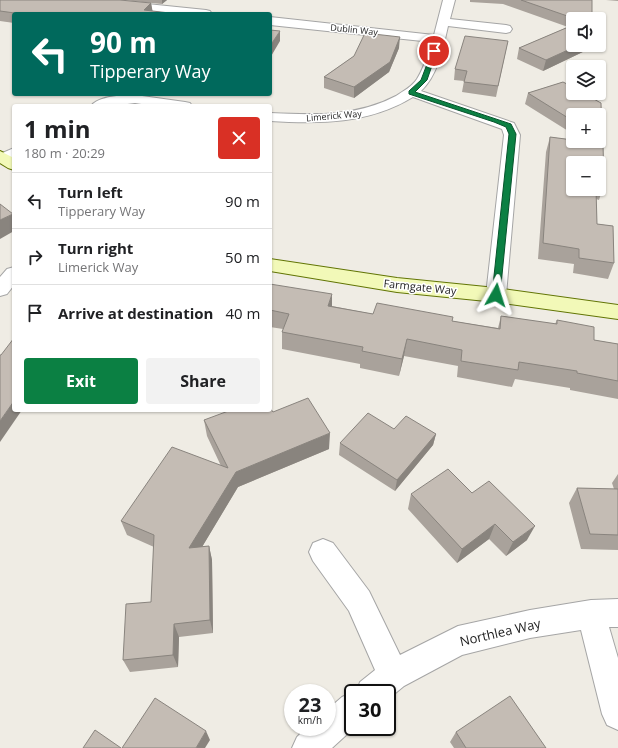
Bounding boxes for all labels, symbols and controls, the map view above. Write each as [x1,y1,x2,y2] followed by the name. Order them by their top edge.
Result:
[566,12,606,196] map controls
[566,12,606,52] button: sound
[330,21,379,39] street label: Dublin Way
[90,23,157,61] text: 90 m
[24,28,76,80] icon: left
[417,34,451,68] pin
[423,40,445,62] icon: arrive
[90,59,211,83] text: Tipperary Way
[566,60,606,100] button: layers
[306,107,363,124] street label: Limerick Way
[566,108,606,148] button: +
[24,112,91,145] text: 1 min
[218,117,260,159] button: close
[24,144,105,162] text: 180 m · 20:29
[566,156,606,196] button: −
[58,182,123,202] text: Turn left
[24,190,46,212] icon: left
[225,191,260,211] text: 90 m
[58,202,145,220] text: Tipperary Way
[58,238,133,258] text: Turn right
[24,246,46,268] icon: right
[225,247,260,267] text: 50 m
[58,258,138,276] text: Limerick Way
[475,274,517,316] position arrow
[383,275,458,298] street label: Farmgate Way
[24,302,46,324] icon: arrive
[58,303,213,323] text: Arrive at destination
[225,303,260,323] text: 40 m
[24,358,138,404] button: Exit
[146,358,260,404] button: Share
[458,614,543,650] street label: Northlea Way
[344,684,396,736] speed limit sign: 30
[299,691,321,718] text: 23
[298,713,322,727] text: km/h

